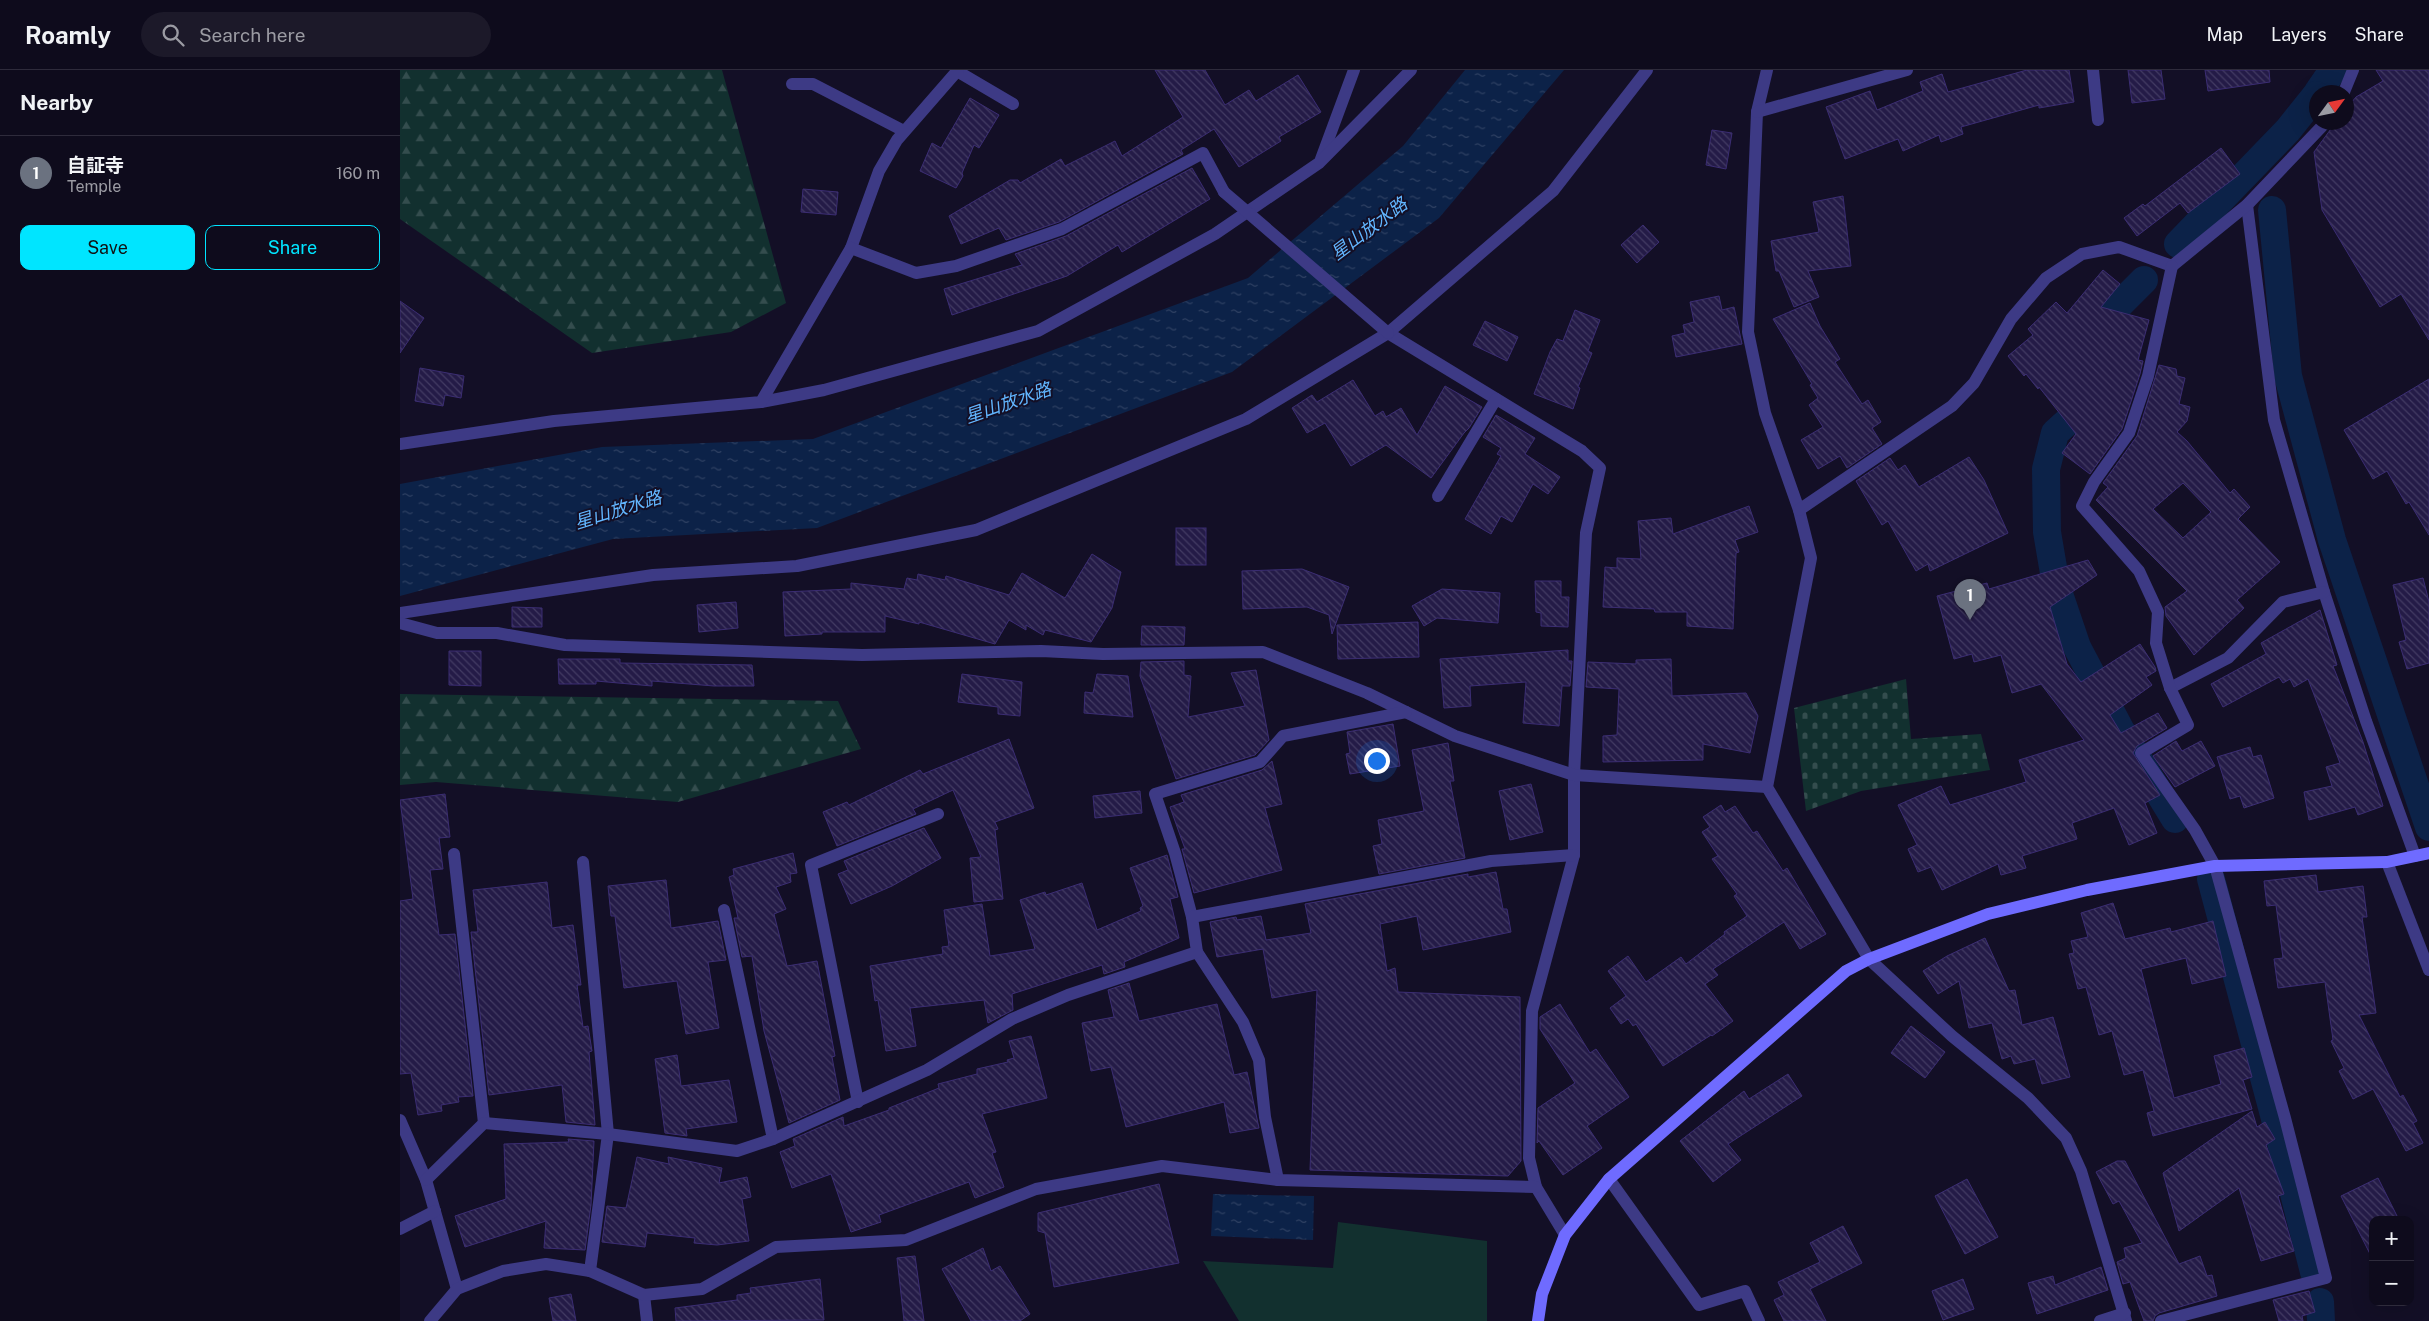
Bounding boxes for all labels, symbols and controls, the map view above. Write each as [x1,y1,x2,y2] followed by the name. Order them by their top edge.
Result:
[141,12,491,57] search box
[25,21,111,49] text: Roamly
[159,21,187,49] icon: search
[199,24,306,46] text: Search here
[2207,24,2243,45] text: Map
[2271,24,2327,45] text: Layers
[2355,24,2404,45] text: Share
[2309,85,2354,130] north arrow
[20,90,93,115] text: Nearby
[67,154,124,176] text: 自証寺
[33,164,39,183] text: 1
[336,164,380,183] text: 160 m
[67,177,121,196] text: Temple
[1326,192,1413,264] water label: 星山放水路
[20,225,195,270] button: Save
[205,225,380,270] button: Share
[962,377,1056,427] water label: 星山放水路
[572,486,666,533] water label: 星山放水路
[1954,579,1986,620] pin: 1
[1364,748,1390,774] your location
[2369,1216,2414,1306] map controls
[2369,1216,2414,1261] button: +
[2369,1261,2414,1306] button: −

